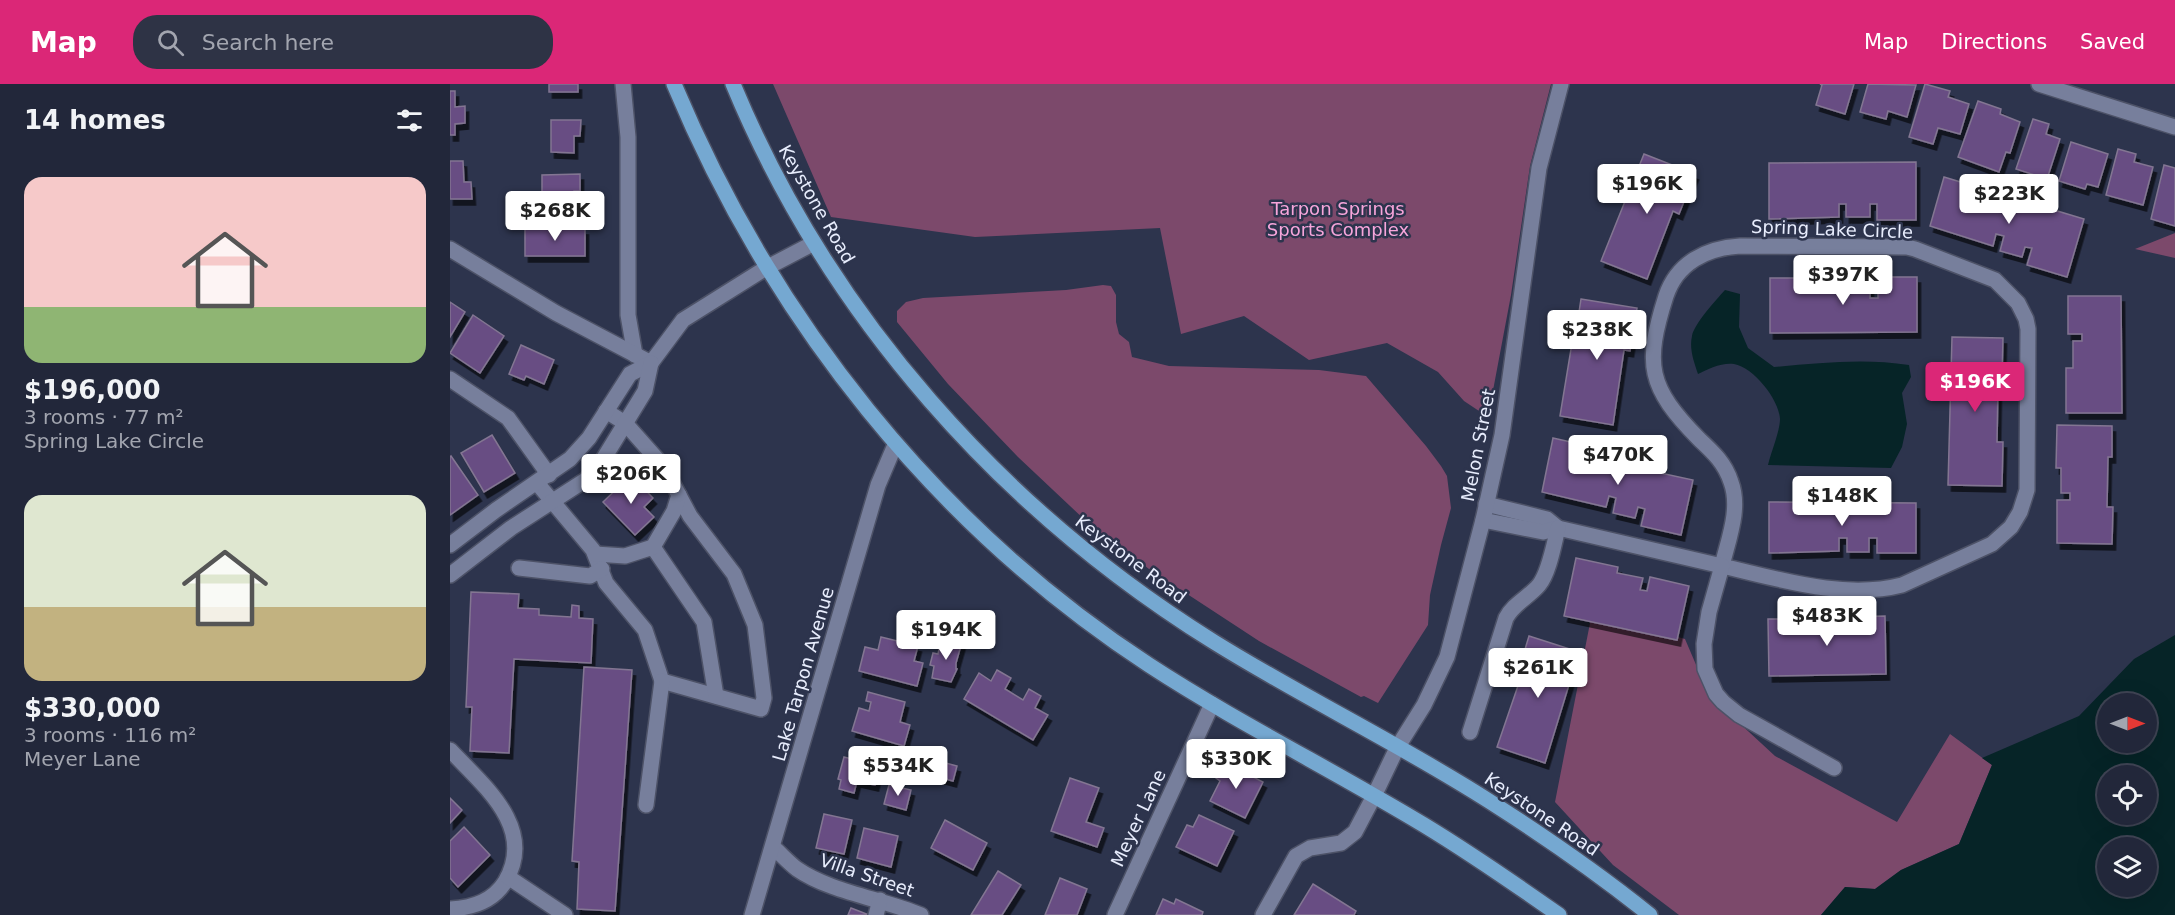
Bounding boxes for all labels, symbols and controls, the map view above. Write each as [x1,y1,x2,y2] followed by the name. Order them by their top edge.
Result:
[133,15,553,69] search box
[30,26,97,59] text: Map
[154,26,187,59] icon: search
[202,30,334,55] text: Search here
[1864,30,1908,54] text: Map
[1941,30,2047,54] text: Directions
[2080,30,2145,54] text: Saved
[393,104,426,137] icon: filters
[24,105,166,135] text: 14 homes
[775,141,859,267] street label: Keystone Road
[1605,164,1689,215] pin: $196K
[1611,171,1683,195] text: $196K
[1967,174,2051,225] pin: $223K
[1973,181,2045,205] text: $223K
[513,191,597,242] pin: $268K
[519,198,591,222] text: $268K
[1267,198,1410,240] park label: Tarpon Springs Sports Complex
[171,216,279,324] icon: home
[1751,216,1913,242] street label: Spring Lake Circle
[1801,255,1885,306] pin: $397K
[1807,262,1879,286] text: $397K
[1555,310,1639,361] pin: $238K
[1561,317,1633,341] text: $238K
[1933,362,2017,413] pin: $196K
[1939,369,2011,393] text: $196K
[24,375,161,405] text: $196,000
[1457,387,1499,503] street label: Melon Street
[24,405,184,429] text: 3 rooms · 77 m²
[24,429,204,453] text: Spring Lake Circle
[1576,435,1660,486] pin: $470K
[1582,442,1654,466] text: $470K
[589,454,673,505] pin: $206K
[595,461,667,485] text: $206K
[1800,476,1884,527] pin: $148K
[1806,483,1878,507] text: $148K
[1071,510,1191,608] street label: Keystone Road
[171,534,279,642] icon: home
[768,584,838,764] street label: Lake Tarpon Avenue
[1785,596,1869,647] pin: $483K
[1791,603,1863,627] text: $483K
[904,610,988,661] pin: $194K
[910,617,982,641] text: $194K
[1496,648,1580,699] pin: $261K
[1502,655,1574,679] text: $261K
[24,693,161,723] text: $330,000
[2097,693,2157,753] north arrow
[2097,693,2157,897] map controls
[24,723,196,747] text: 3 rooms · 116 m²
[1194,739,1278,790] pin: $330K
[856,746,940,797] pin: $534K
[1200,746,1272,770] text: $330K
[24,747,141,771] text: Meyer Lane
[862,753,934,777] text: $534K
[2097,765,2157,825] button: locate
[1106,766,1170,870] street label: Meyer Lane
[1481,768,1603,860] street label: Keystone Road
[2097,837,2157,897] button: layers
[817,849,917,901] street label: Villa Street

